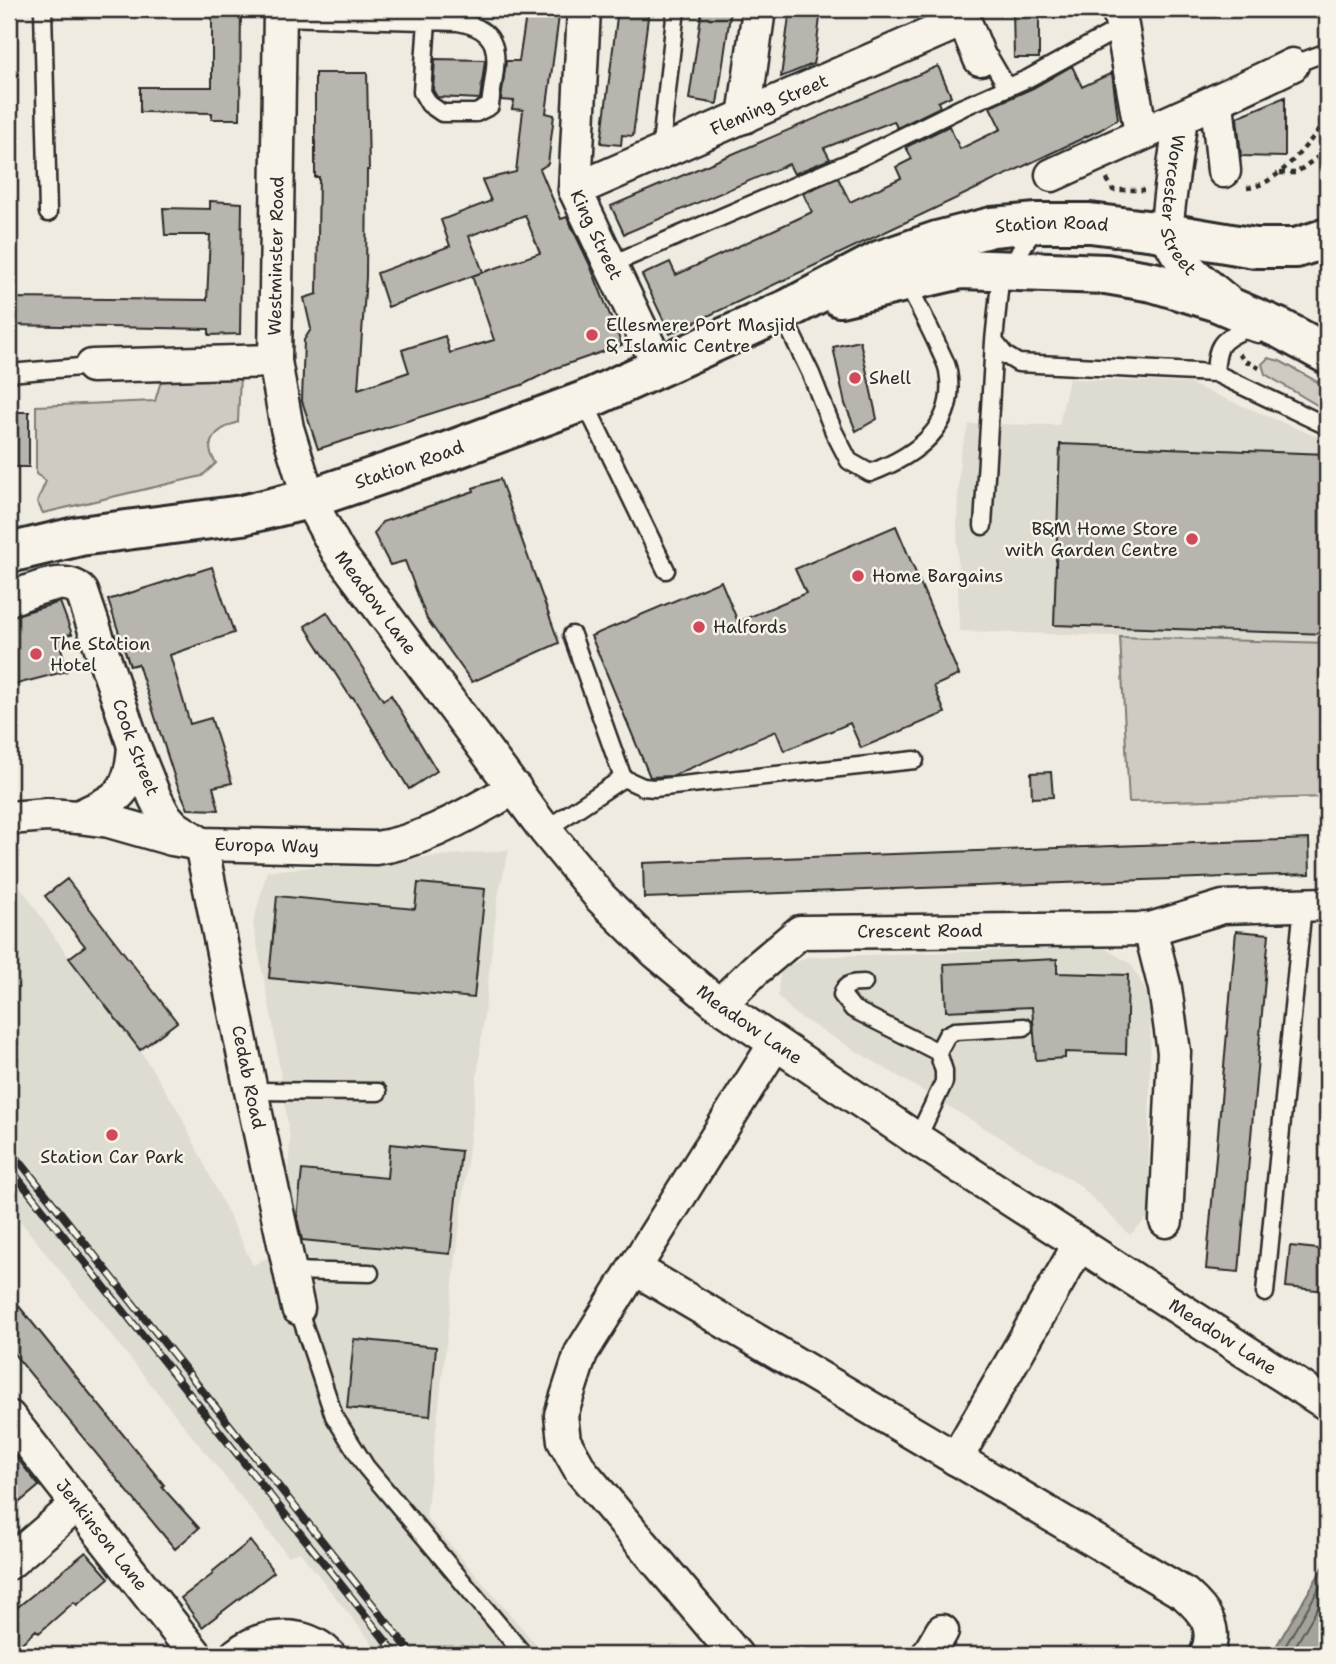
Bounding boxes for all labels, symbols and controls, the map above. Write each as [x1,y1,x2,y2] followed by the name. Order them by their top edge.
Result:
[707,69,832,141] street label: Fleming Street
[1155,133,1202,281] street label: Worcester Street
[263,176,289,336] street label: Westminster Road
[565,186,628,284] street label: King Street
[994,211,1110,239] street label: Station Road
[606,313,796,358] place label: Ellesmere Port Masjid & Islamic Centre
[584,327,600,343] marker: Ellesmere Port Masjid & Islamic Centre
[869,366,911,390] place label: Shell
[847,370,863,386] marker: Shell
[351,435,467,495] street label: Station Road
[1005,517,1178,562] place label: B&M Home Store with Garden Centre
[1184,531,1200,547] marker: B&M Home Store with Garden Centre
[329,546,422,660] street label: Meadow Lane
[872,564,1003,588] place label: Home Bargains
[850,568,866,584] marker: Home Bargains
[713,615,787,639] place label: Halfords
[691,619,707,635] marker: Halfords
[50,632,150,677] place label: The Station Hotel
[28,646,44,662] marker: The Station Hotel
[107,696,165,799] street label: Cook Street
[214,832,319,859] street label: Europa Way
[857,918,983,944] street label: Crescent Road
[691,979,807,1070] street label: Meadow Lane
[226,1023,271,1131] street label: Cedab Road
[104,1127,120,1143] marker: Station Car Park
[40,1145,184,1169] place label: Station Car Park
[1164,1293,1281,1380] street label: Meadow Lane
[50,1474,153,1596] street label: Jenkinson Lane

